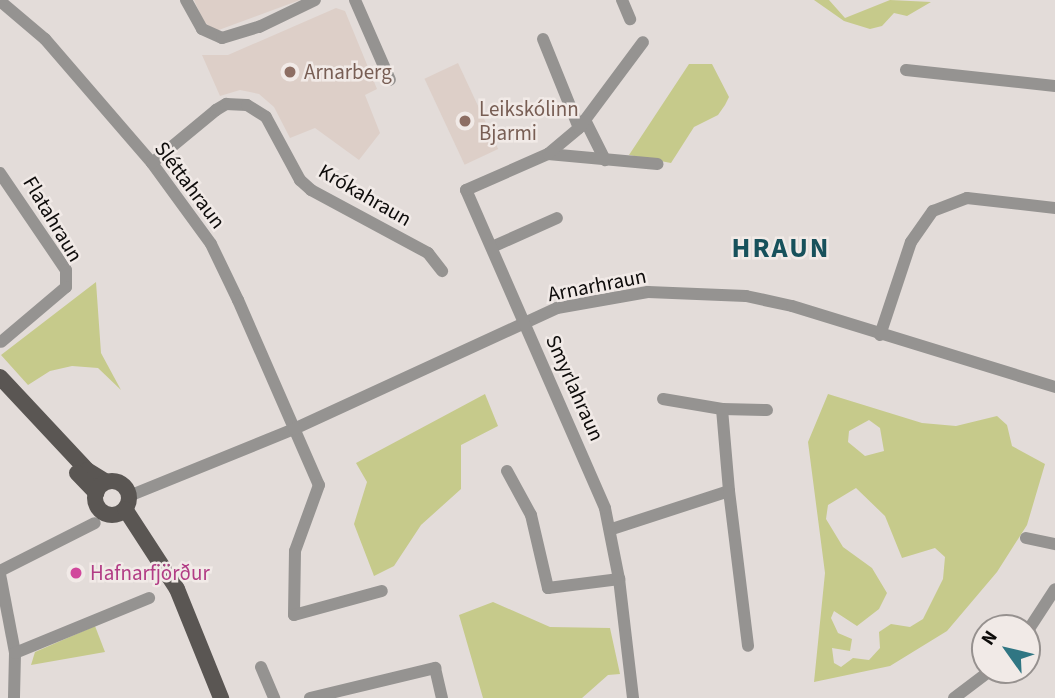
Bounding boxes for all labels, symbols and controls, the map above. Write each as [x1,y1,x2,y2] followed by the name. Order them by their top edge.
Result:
[304,59,392,85] place label: Arnarberg
[282,64,298,80] marker: Arnarberg
[479,96,579,146] place label: Leikskólinn Bjarmi
[457,113,473,129] marker: Leikskólinn Bjarmi
[149,137,231,233] street label: Sléttahraun
[314,158,416,232] street label: Krókahraun
[18,172,88,266] street label: Flatahraun
[732,231,830,265] district label: HRAUN
[546,263,648,307] street label: Arnarhraun
[540,331,610,445] street label: Smyrlahraun
[90,560,210,586] place label: Hafnarfjörður
[68,565,84,581] marker: Hafnarfjörður
[971,614,1041,684] north arrow
[975,625,1005,651] text: N

